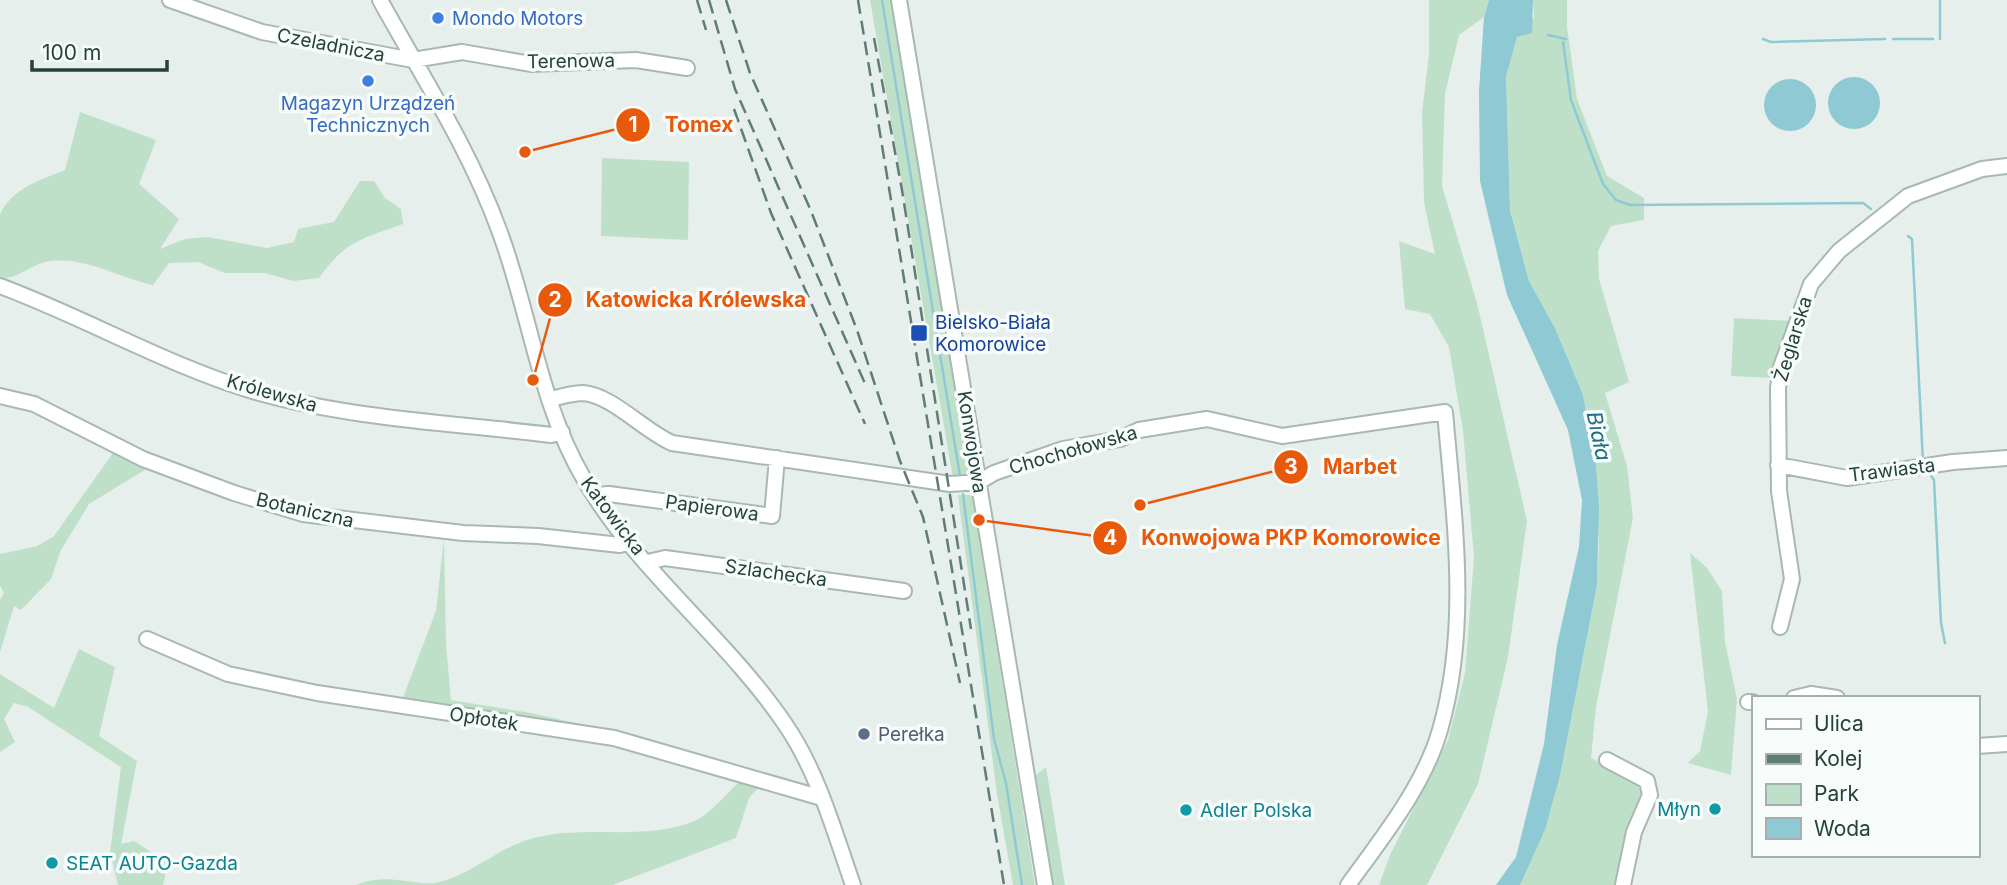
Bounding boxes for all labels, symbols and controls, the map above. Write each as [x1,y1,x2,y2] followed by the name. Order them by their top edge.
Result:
[452,7,583,30] place label: Mondo Motors
[430,10,446,26] marker: Mondo Motors
[275,23,387,67] street label: Czeladnicza
[32,28,166,72] scale bar
[42,40,101,65] text: 100 m
[527,49,615,73] street label: Terenowa
[360,73,376,89] marker: Magazyn Urządzeń Technicznych
[281,92,455,137] place label: Magazyn Urządzeń Technicznych
[616,104,748,146] callout: Tomex
[628,112,638,137] text: 1
[665,112,733,137] text: Tomex
[537,279,821,321] callout: Katowicka Królewska
[548,287,562,312] text: 2
[586,287,806,312] text: Katowicka Królewska
[1769,293,1817,385] street label: Żeglarska
[935,311,1051,356] place label: Bielsko-Biała Komorowice
[909,323,929,343] marker: Bielsko-Biała Komorowice
[224,369,320,417] street label: Królewska
[953,389,991,495] street label: Konwojowa
[1582,409,1616,463] water label: Biała
[1006,421,1140,479] street label: Chochołowska
[1274,446,1411,488] callout: Marbet
[1848,453,1936,487] street label: Trawiasta
[1284,454,1298,479] text: 3
[1323,454,1397,479] text: Marbet
[576,472,650,560] street label: Katowicka
[254,488,356,532] street label: Botaniczna
[664,490,760,526] street label: Papierowa
[1092,517,1455,559] callout: Konwojowa PKP Komorowice
[1103,525,1117,550] text: 4
[1141,525,1441,550] text: Konwojowa PKP Komorowice
[723,554,829,592] street label: Szlachecka
[1752,696,1979,857] legend
[448,702,521,736] street label: Opłotek
[1814,711,1864,736] text: Ulica
[878,723,945,746] place label: Perełka
[856,726,872,742] marker: Perełka
[1814,746,1862,771] text: Kolej
[1814,781,1859,806] text: Park
[1657,798,1701,821] place label: Młyn
[1200,799,1312,822] place label: Adler Polska
[1707,801,1723,817] marker: Młyn
[1178,802,1194,818] marker: Adler Polska
[1814,816,1871,841] text: Woda
[66,852,238,875] place label: SEAT AUTO-Gazda
[44,855,60,871] marker: SEAT AUTO-Gazda

